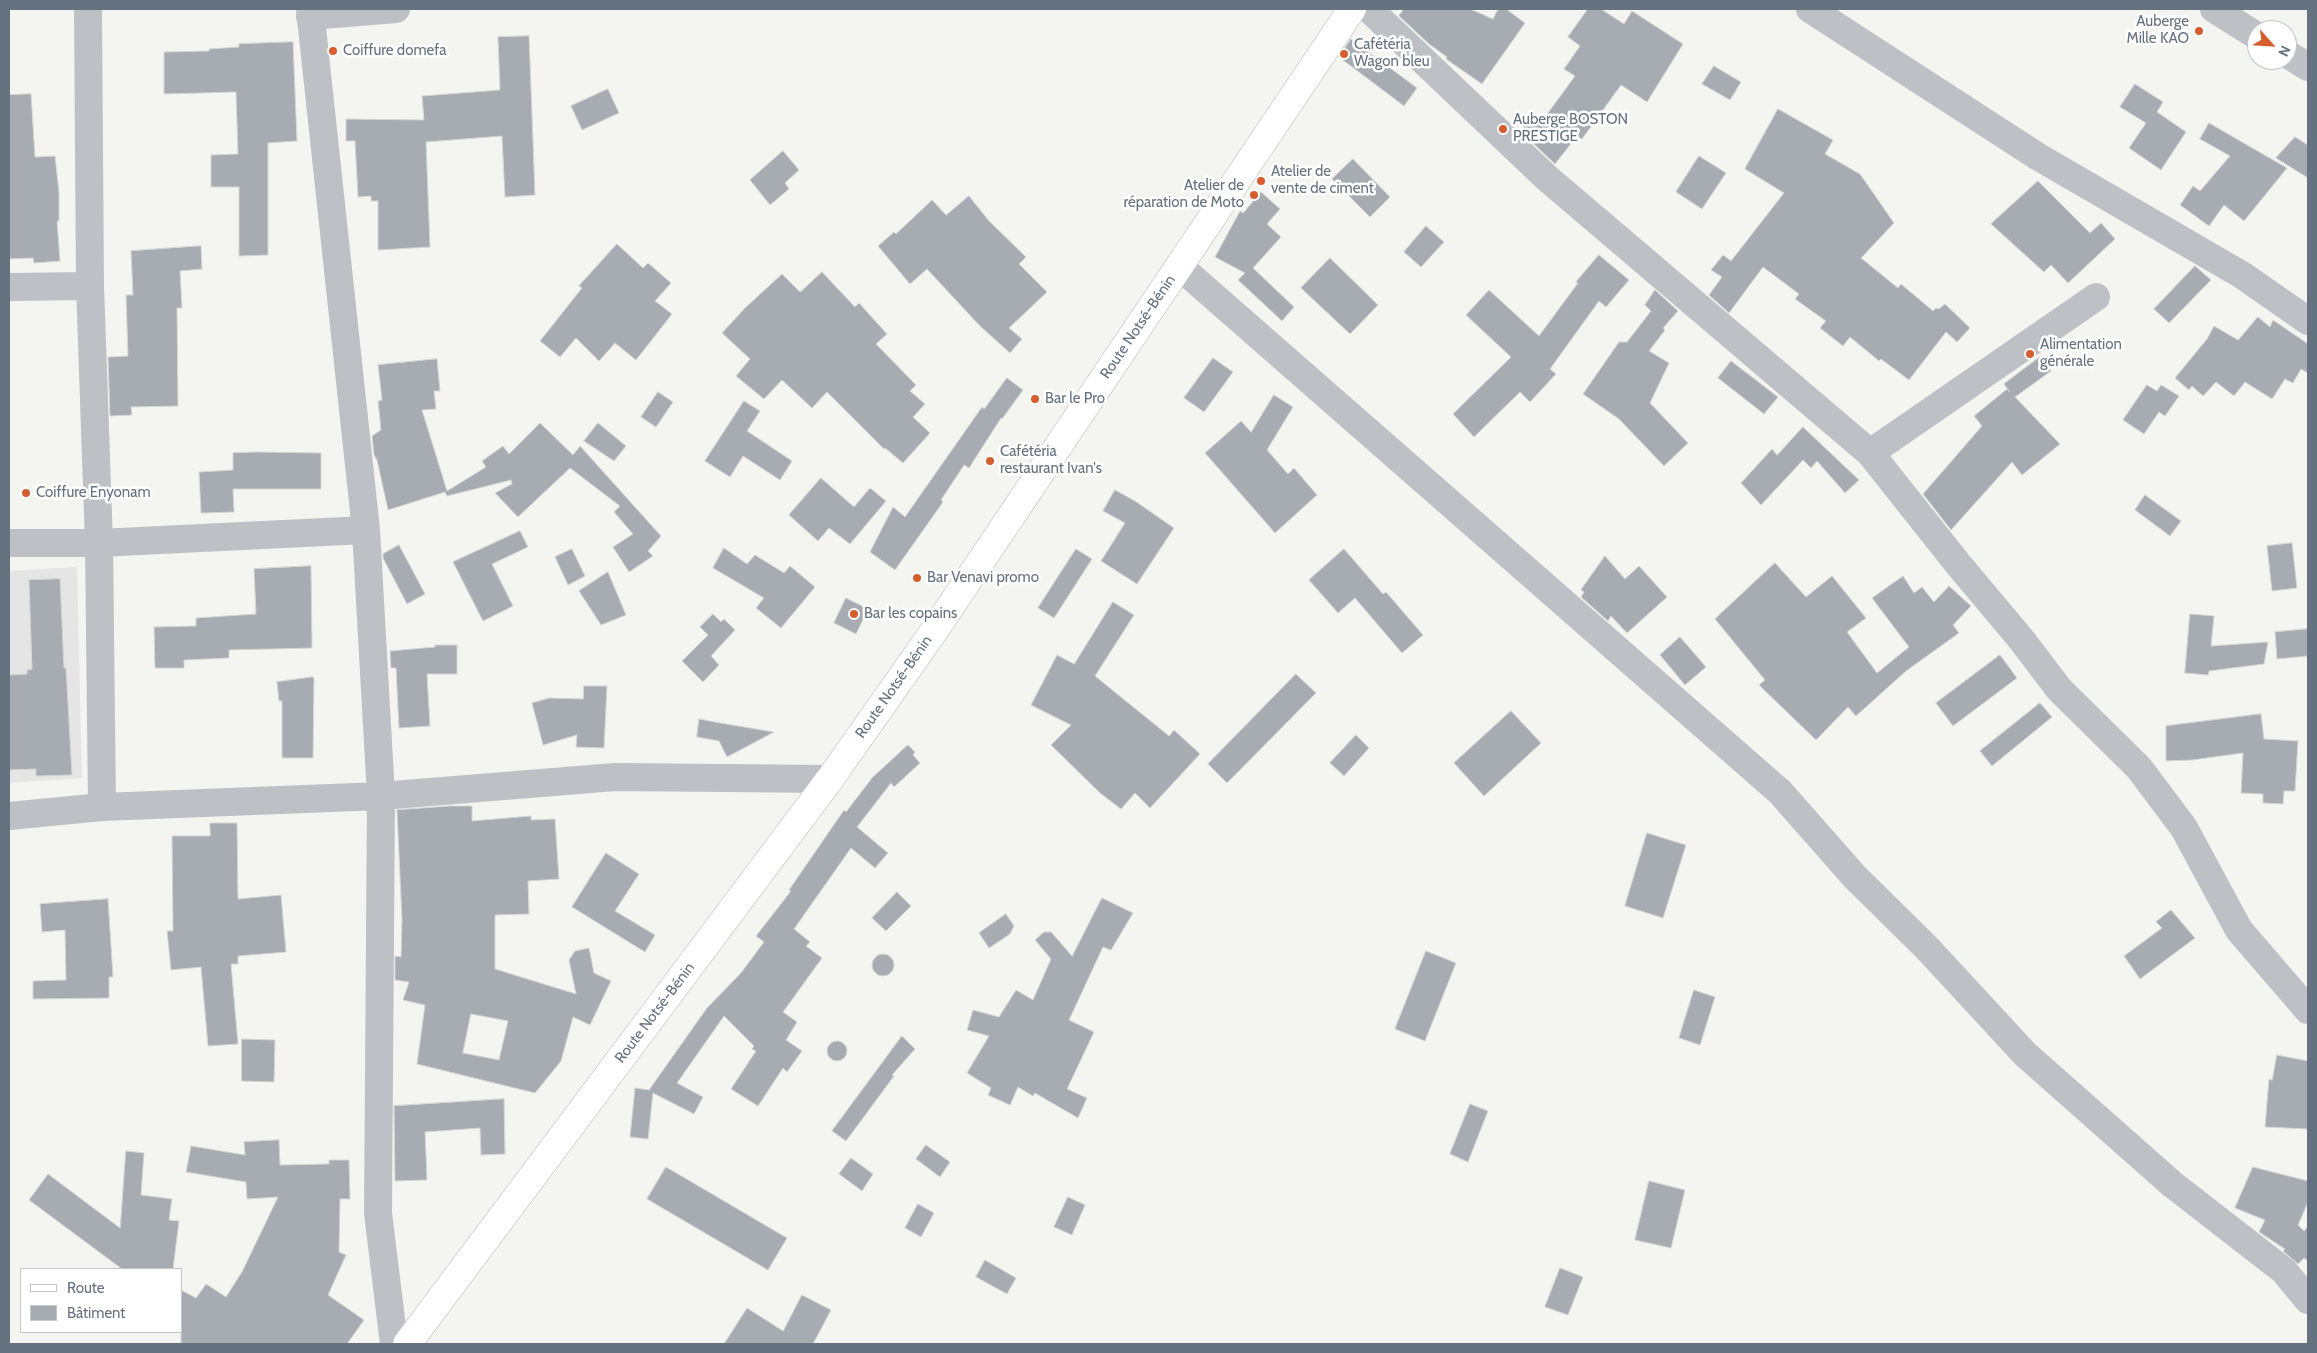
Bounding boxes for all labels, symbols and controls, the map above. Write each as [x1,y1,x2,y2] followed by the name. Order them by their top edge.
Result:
[2127,13,2189,48] place label: Auberge Mille KAO
[2247,20,2297,70] north arrow
[2193,25,2205,37] marker: Auberge Mille KAO
[1354,36,1430,71] place label: Cafétéria Wagon bleu
[343,42,446,60] place label: Coiffure domefa
[2274,43,2295,60] text: N
[327,45,339,57] marker: Coiffure domefa
[1338,48,1350,60] marker: Cafétéria Wagon bleu
[1513,111,1628,146] place label: Auberge BOSTON PRESTIGE
[1497,123,1509,135] marker: Auberge BOSTON PRESTIGE
[1271,163,1374,198] place label: Atelier de vente de ciment
[1255,175,1267,187] marker: Atelier de vente de ciment
[1124,177,1244,212] place label: Atelier de réparation de Moto
[1248,189,1260,201] marker: Atelier de réparation de Moto
[1097,272,1179,382] street label: Route Notsé-Bénin
[2040,336,2122,371] place label: Alimentation générale
[2024,348,2036,360] marker: Alimentation générale
[1045,390,1105,408] place label: Bar le Pro
[1029,393,1041,405] marker: Bar le Pro
[1000,443,1102,478] place label: Cafétéria restaurant Ivan's
[984,455,996,467] marker: Cafétéria restaurant Ivan's
[36,484,151,502] place label: Coiffure Enyonam
[20,487,32,499] marker: Coiffure Enyonam
[927,569,1039,587] place label: Bar Venavi promo
[911,572,923,584] marker: Bar Venavi promo
[864,605,957,623] place label: Bar les copains
[848,608,860,620] marker: Bar les copains
[852,632,936,742] street label: Route Notsé-Bénin
[611,959,699,1067] street label: Route Notsé-Bénin
[20,1268,182,1333] legend
[67,1279,105,1297] text: Route
[67,1304,125,1322] text: Bâtiment

